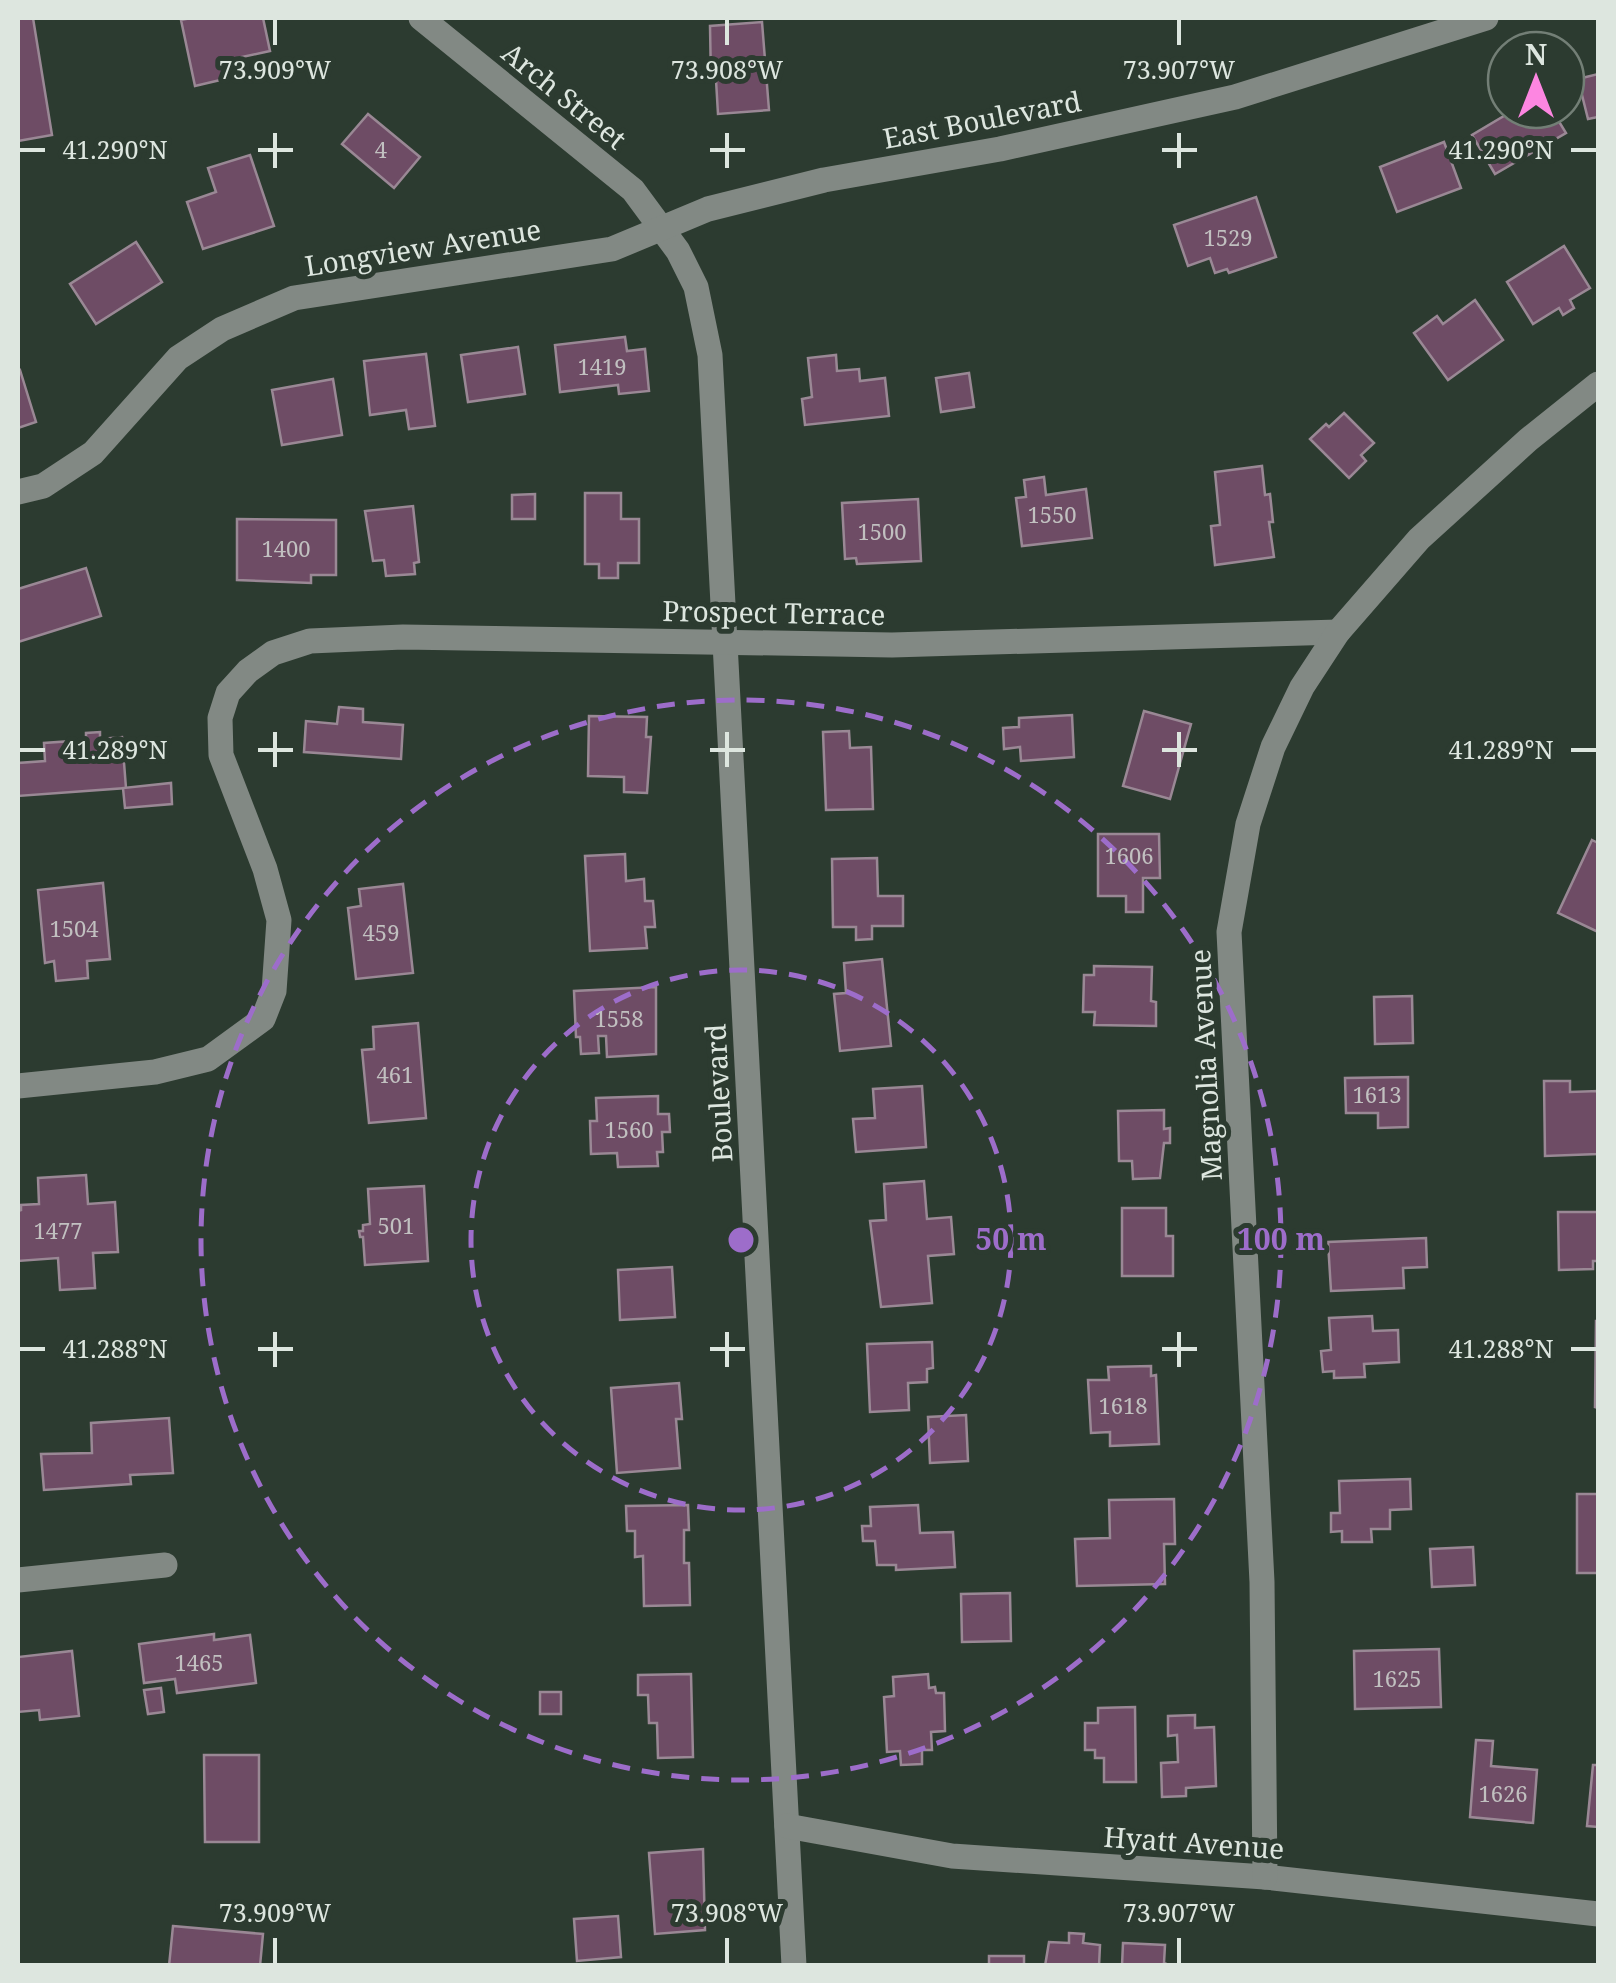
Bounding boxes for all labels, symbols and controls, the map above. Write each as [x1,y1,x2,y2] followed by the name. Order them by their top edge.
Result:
[1486,30,1586,130] north arrow
[494,33,635,157] street label: Arch Street
[1525,35,1547,73] text: N
[219,52,331,86] text: 73.909°W
[671,52,783,86] text: 73.908°W
[1123,52,1235,86] text: 73.907°W
[879,81,1084,157] street label: East Boulevard
[62,132,168,166] text: 41.290°N
[1448,132,1554,166] text: 41.290°N
[375,134,387,164] house number: 4
[302,210,544,284] street label: Longview Avenue
[1203,222,1253,252] house number: 1529
[577,351,627,381] house number: 1419
[1027,499,1077,529] house number: 1550
[857,516,907,546] house number: 1500
[261,533,311,563] house number: 1400
[662,591,886,633] street label: Prospect Terrace
[62,732,168,766] text: 41.289°N
[1448,732,1554,766] text: 41.289°N
[1104,840,1154,870] house number: 1606
[49,913,99,943] house number: 1504
[363,917,399,947] house number: 459
[1180,948,1230,1182] street label: Magnolia Avenue
[594,1003,644,1033] house number: 1558
[695,1023,741,1163] street label: Boulevard
[377,1059,413,1089] house number: 461
[1352,1079,1402,1109] house number: 1613
[604,1114,654,1144] house number: 1560
[378,1210,414,1240] house number: 501
[33,1215,83,1245] house number: 1477
[975,1218,1047,1259] text: 50 m
[1237,1218,1325,1259] text: 100 m
[723,1222,759,1258] centre of rings
[62,1331,168,1365] text: 41.288°N
[1448,1331,1554,1365] text: 41.288°N
[1098,1390,1148,1420] house number: 1618
[174,1647,224,1677] house number: 1465
[1372,1663,1422,1693] house number: 1625
[1478,1778,1528,1808] house number: 1626
[1103,1817,1286,1867] street label: Hyatt Avenue
[219,1895,331,1929] text: 73.909°W
[671,1895,783,1929] text: 73.908°W
[1123,1895,1235,1929] text: 73.907°W

